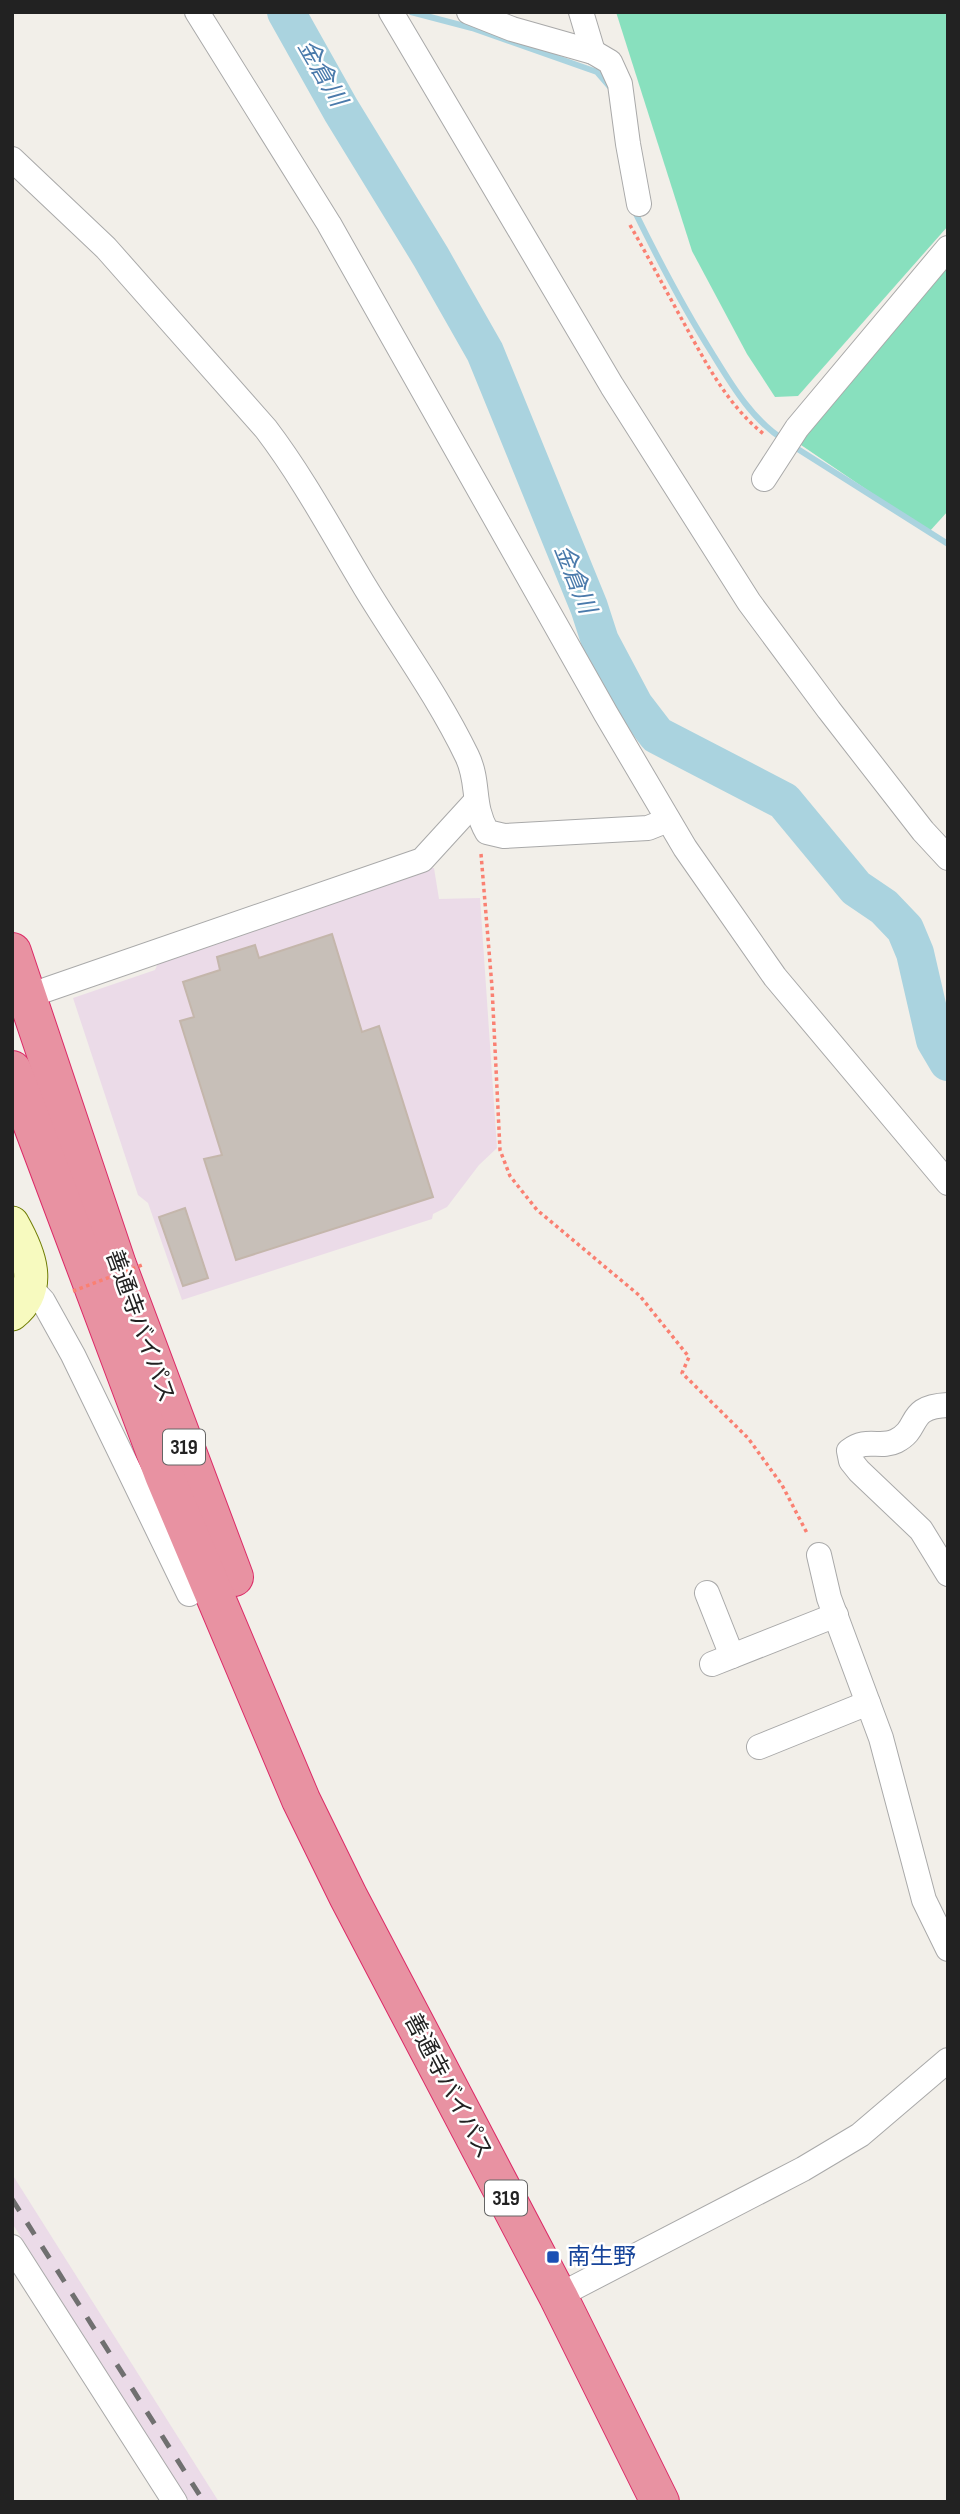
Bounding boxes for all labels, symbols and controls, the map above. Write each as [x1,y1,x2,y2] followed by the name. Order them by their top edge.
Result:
[291,35,354,114] water label: 金倉川
[548,540,603,621] water label: 金倉川
[99,1246,181,1406] street label: 善通寺バイパス
[163,1430,205,1464] road number: 319
[398,2009,498,2163] street label: 善通寺バイパス
[485,2180,527,2216] road number: 319
[567,2243,636,2271] place label: 南生野
[545,2249,561,2265] marker: 南生野

